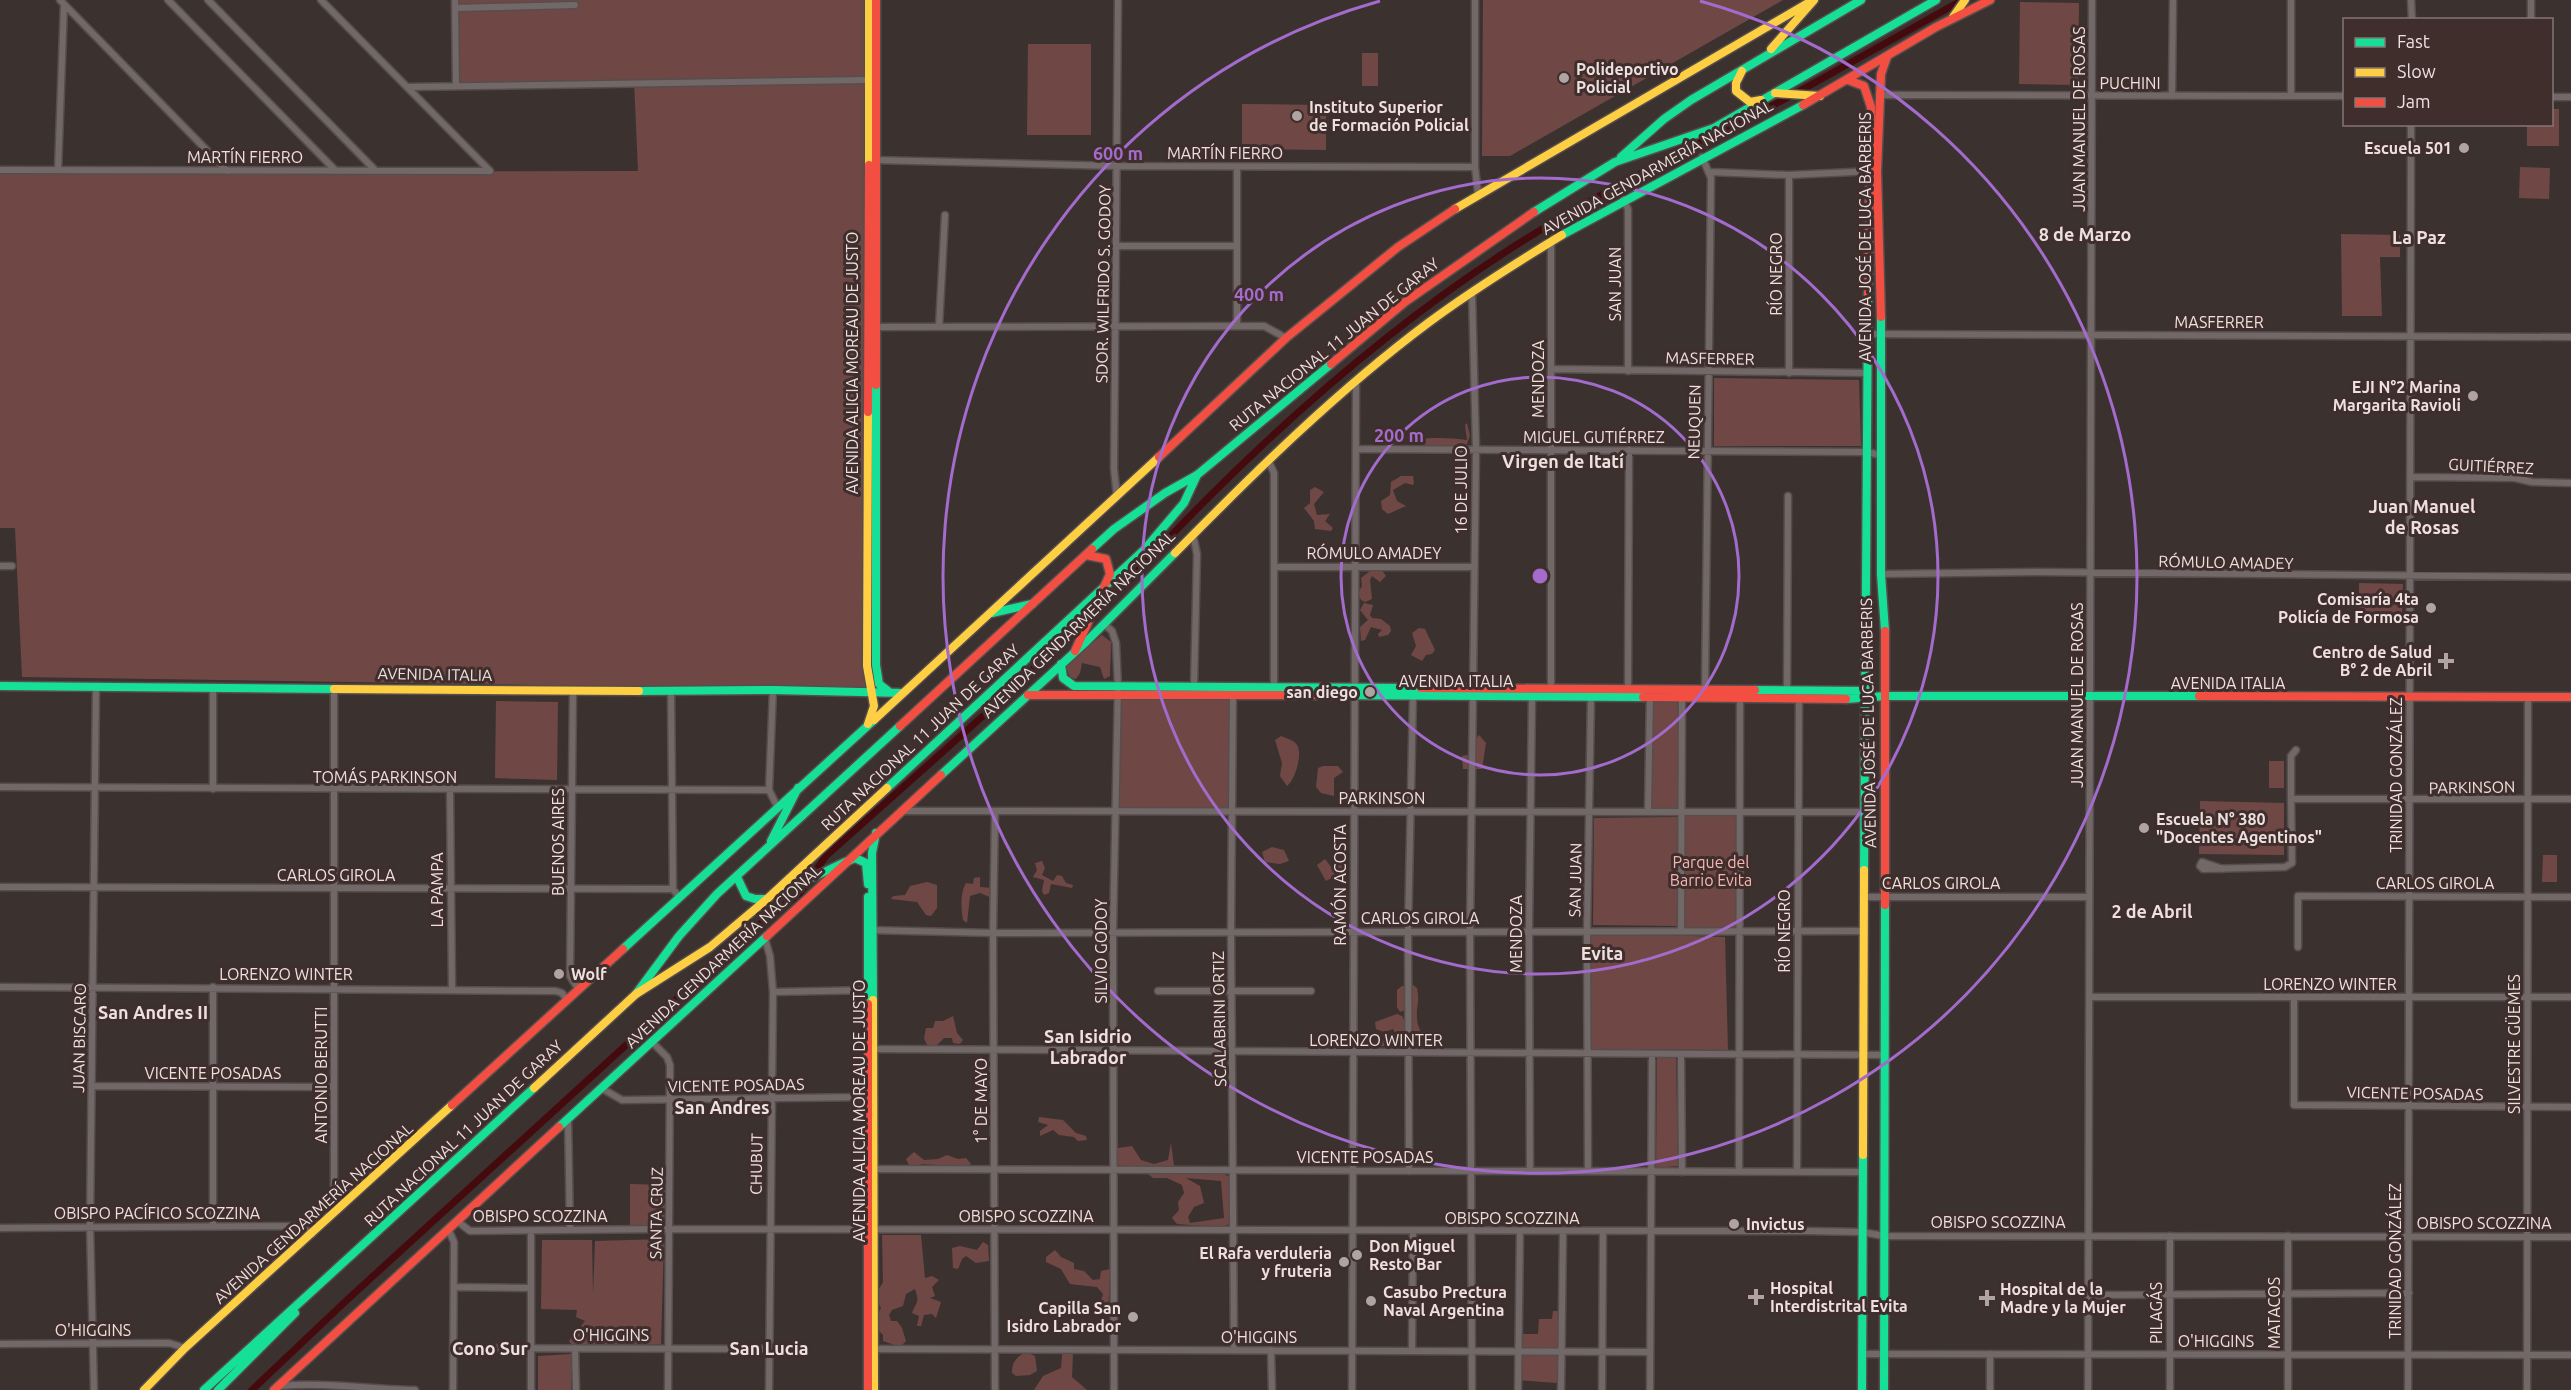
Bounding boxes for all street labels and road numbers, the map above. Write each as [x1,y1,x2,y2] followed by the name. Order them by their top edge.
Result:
[2070,26,2088,212] street label: JUAN MANUEL DE ROSAS
[2099,74,2161,92] street label: PUCHINI
[1538,94,1775,238] street label: AVENIDA GENDARMERÍA NACIONAL
[1854,112,1874,362] street label: AVENIDA JOSÉ DE LUCA BARBERIS
[1167,142,1283,162] street label: MARTÍN FIERRO
[187,146,303,166] street label: MARTÍN FIERRO
[1092,184,1114,383] street label: SDOR. WILFRIDO S. GODOY
[843,232,861,494] street label: AVENIDA ALICIA MOREAU DE JUSTO
[1765,232,1785,316] street label: RÍO NEGRO
[1606,247,1624,321] street label: SAN JUAN
[1226,253,1443,434] street label: RUTA NACIONAL 11 JUAN DE GARAY
[2174,313,2264,331] street label: MASFERRER
[1529,340,1547,418] street label: MENDOZA
[1665,348,1755,368] street label: MASFERRER
[1684,384,1704,460] street label: NEUQUEN
[1523,426,1665,446] street label: MIGUEL GUTIÉRREZ
[1452,445,1470,535] street label: 16 DE JULIO
[2448,453,2534,477] street label: GUITIÉRREZ
[977,525,1178,721] street label: AVENIDA GENDARMERÍA NACIONAL
[1306,543,1442,562] street label: RÓMULO AMADEY
[2158,551,2294,572] street label: RÓMULO AMADEY
[1855,598,1879,848] street label: AVENIDA JOSÉ DE LUCA BARBERIS
[2068,602,2086,788] street label: JUAN MANUEL DE ROSAS
[817,640,1023,834] street label: RUTA NACIONAL 11 JUAN DE GARAY
[378,664,493,684] street label: AVENIDA ITALIA
[1399,672,1514,690] street label: AVENIDA ITALIA
[2171,674,2286,692] street label: AVENIDA ITALIA
[2385,697,2405,853] street label: TRINIDAD GONZÁLEZ
[313,766,457,786] street label: TOMÁS PARKINSON
[2428,777,2516,797] street label: PARKINSON
[549,788,567,896] street label: BUENOS AIRES
[1339,789,1425,807] street label: PARKINSON
[1330,824,1349,946] street label: RAMÓN ACOSTA
[1565,843,1585,917] street label: SAN JUAN
[428,852,446,928] street label: LA PAMPA
[620,859,825,1052] street label: AVENIDA GENDARMERÍA NACIONAL
[277,866,396,884] street label: CARLOS GIROLA
[1882,874,2001,892] street label: CARLOS GIROLA
[2376,874,2495,892] street label: CARLOS GIROLA
[1773,889,1793,973] street label: RÍO NEGRO
[1507,895,1525,973] street label: MENDOZA
[1092,898,1110,1004] street label: SILVIO GODOY
[1361,909,1480,927] street label: CARLOS GIROLA
[1209,951,1229,1087] street label: SCALABRINI ORTIZ
[219,965,353,983] street label: LORENZO WINTER
[2505,974,2523,1114] street label: SILVESTRE GÜEMES
[2263,975,2397,993] street label: LORENZO WINTER
[850,980,868,1242] street label: AVENIDA ALICIA MOREAU DE JUSTO
[69,983,89,1093] street label: JUAN BISCARO
[312,1007,330,1143] street label: ANTONIO BERUTTI
[1309,1031,1443,1049] street label: LORENZO WINTER
[360,1036,566,1230] street label: RUTA NACIONAL 11 JUAN DE GARAY
[972,1058,990,1144] street label: 1° DE MAYO
[145,1064,281,1082] street label: VICENTE POSADAS
[667,1075,805,1095] street label: VICENTE POSADAS
[2346,1083,2484,1103] street label: VICENTE POSADAS
[209,1118,416,1307] street label: AVENIDA GENDARMERÍA NACIONAL
[746,1133,766,1195] street label: CHUBUT
[1297,1148,1433,1166] street label: VICENTE POSADAS
[646,1167,666,1259] street label: SANTA CRUZ
[2384,1183,2404,1339] street label: TRINIDAD GONZÁLEZ
[54,1202,261,1222] street label: OBISPO PACÍFICO SCOZZINA
[472,1207,608,1225] street label: OBISPO SCOZZINA
[958,1207,1094,1225] street label: OBISPO SCOZZINA
[1444,1209,1580,1227] street label: OBISPO SCOZZINA
[1930,1213,2066,1231] street label: OBISPO SCOZZINA
[2416,1214,2552,1232] street label: OBISPO SCOZZINA
[2265,1277,2283,1349] street label: MATACOS
[2145,1282,2165,1344] street label: PILAGÁS
[55,1321,131,1339] street label: O'HIGGINS
[573,1326,649,1344] street label: O'HIGGINS
[1221,1328,1297,1346] street label: O'HIGGINS
[2178,1332,2254,1350] street label: O'HIGGINS

